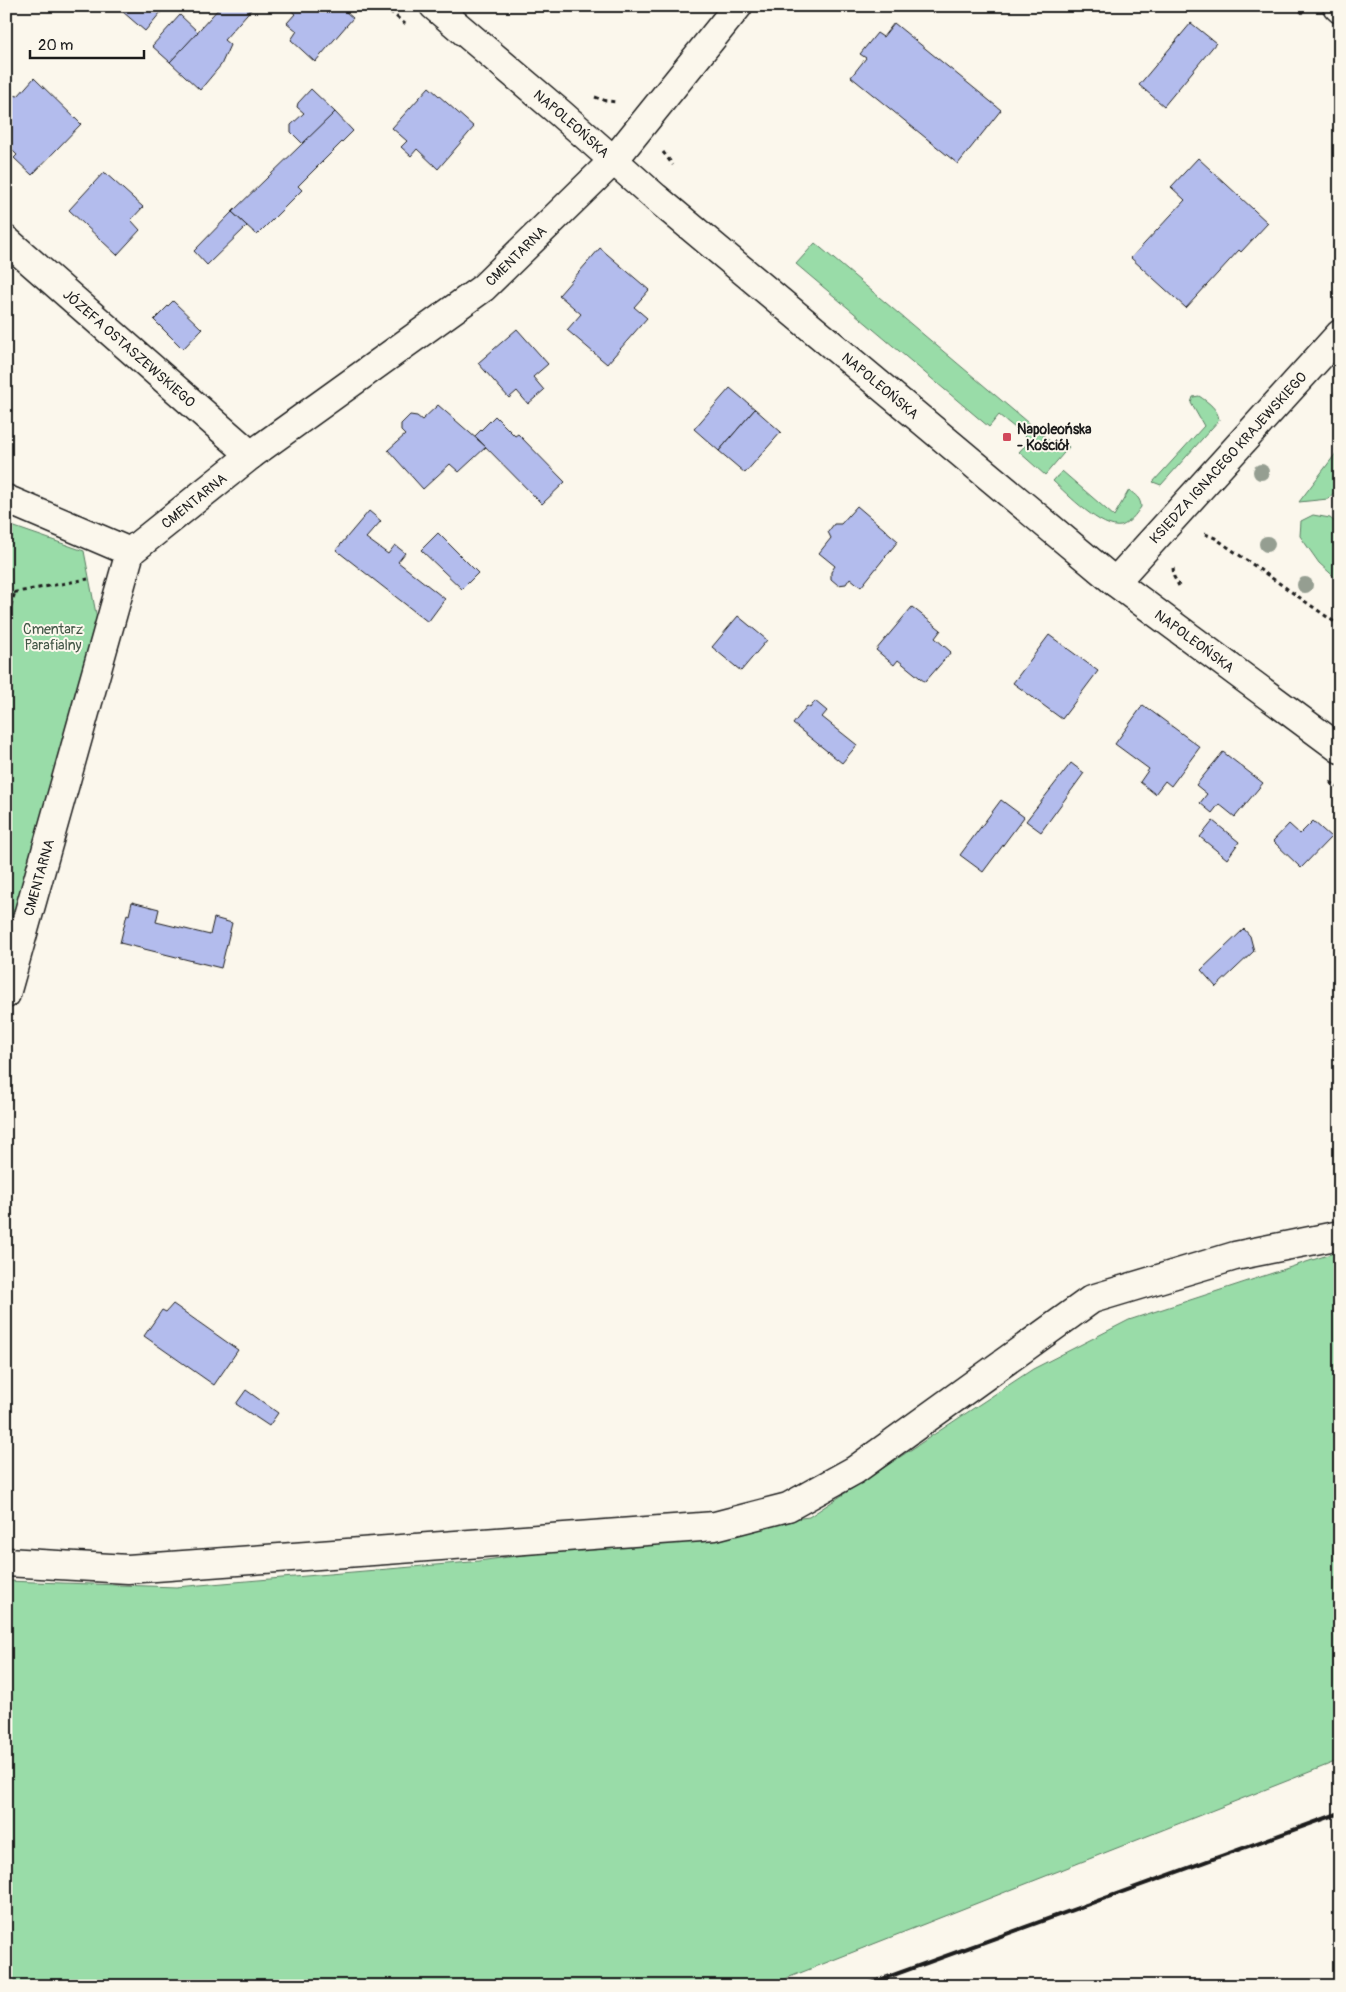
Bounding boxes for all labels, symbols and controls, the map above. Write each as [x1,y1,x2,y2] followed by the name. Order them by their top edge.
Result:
[30,28,144,60] scale bar
[38,36,73,55] text: 20 m
[530,86,613,162] street label: NAPOLEOŃSKA
[482,223,550,290] street label: CMENTARNA
[59,286,199,411] street label: JÓZEFA OSTASZEWSKIEGO
[838,349,922,423] street label: NAPOLEOŃSKA
[1146,369,1310,547] street label: KSIĘDZA IGNACEGO KRAJEWSKIEGO
[1017,421,1092,454] place label: Napoleońska - Kościół
[1001,431,1013,443] marker: Napoleońska - Kościół
[158,470,230,532] street label: CMENTARNA
[1151,606,1237,676] street label: NAPOLEOŃSKA
[23,621,83,654] park label: Cmentarz Parafialny
[20,837,58,918] street label: CMENTARNA

